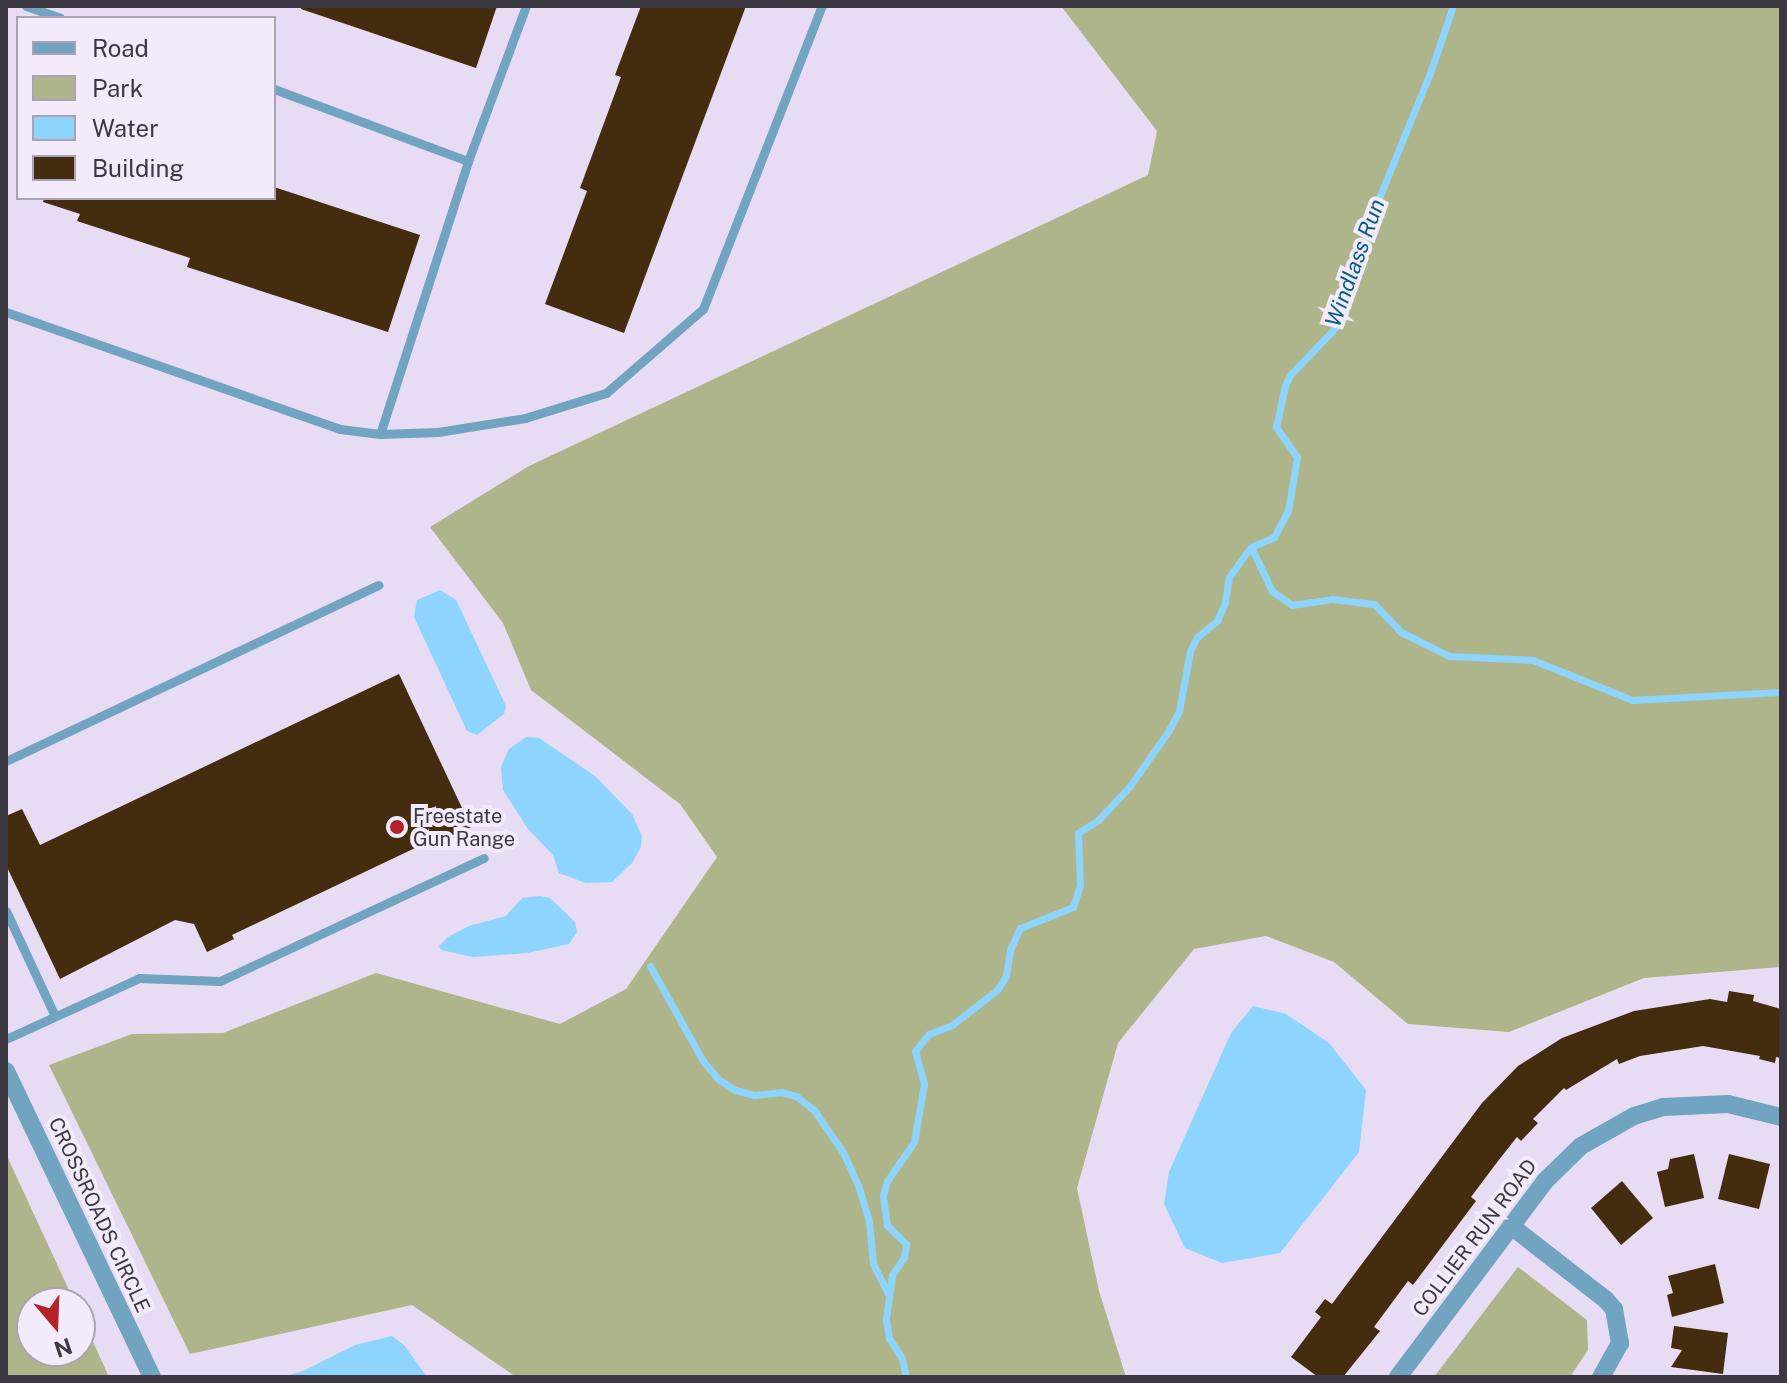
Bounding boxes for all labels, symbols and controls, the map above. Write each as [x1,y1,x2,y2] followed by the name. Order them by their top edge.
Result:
[16,16,276,200] legend
[92,34,149,62] text: Road
[92,74,143,102] text: Park
[92,114,159,142] text: Water
[92,154,184,182] text: Building
[1320,195,1390,331] water label: Windlass Run
[413,804,515,851] place label: Freestate Gun Range
[388,818,406,836] marker: Freestate Gun Range
[43,1114,155,1316] street label: CROSSROADS CIRCLE
[1408,1155,1542,1321] street label: COLLIER RUN ROAD
[16,1287,96,1367] north arrow
[51,1333,76,1363] text: N

